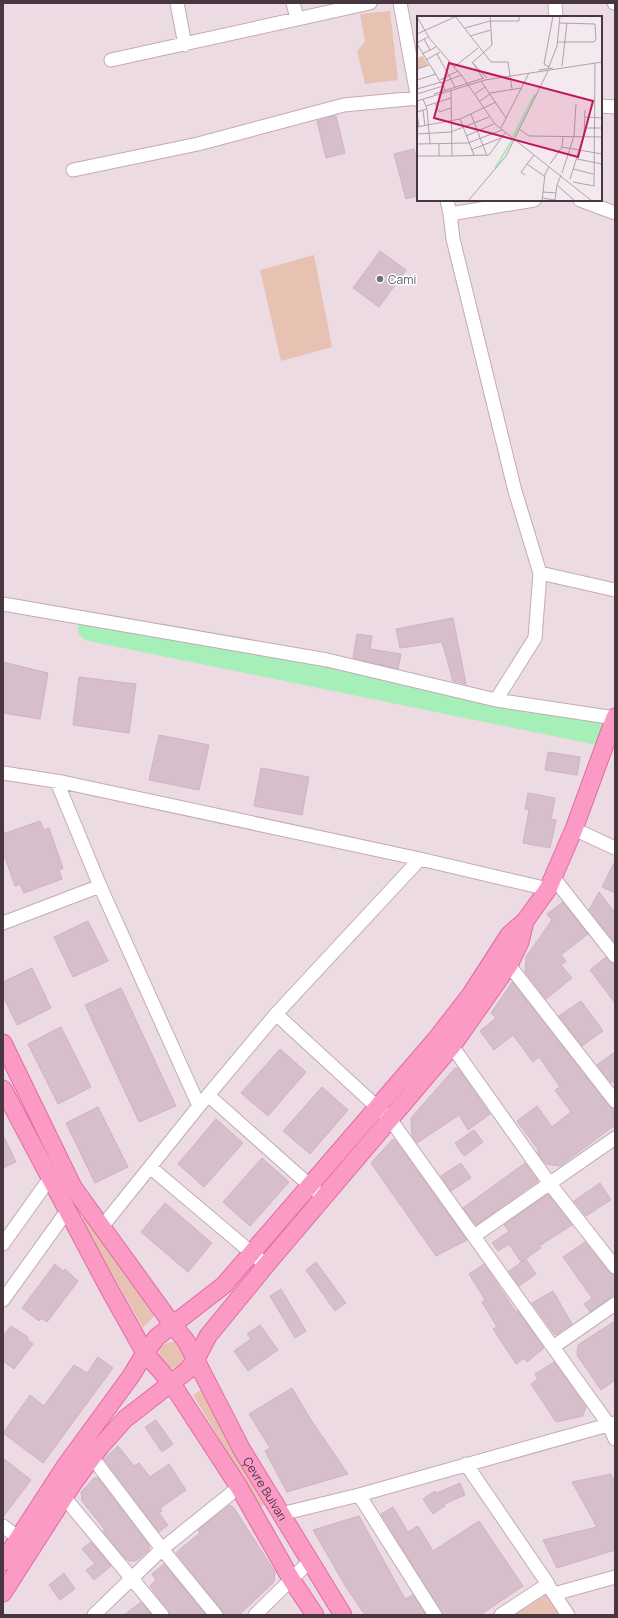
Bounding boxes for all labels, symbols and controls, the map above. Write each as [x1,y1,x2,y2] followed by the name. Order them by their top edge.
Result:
[417,16,602,201] inset map
[388,271,416,288] place label: Cami
[375,274,385,284] marker: Cami
[240,1453,292,1524] street label: Çevre Bulvarı

